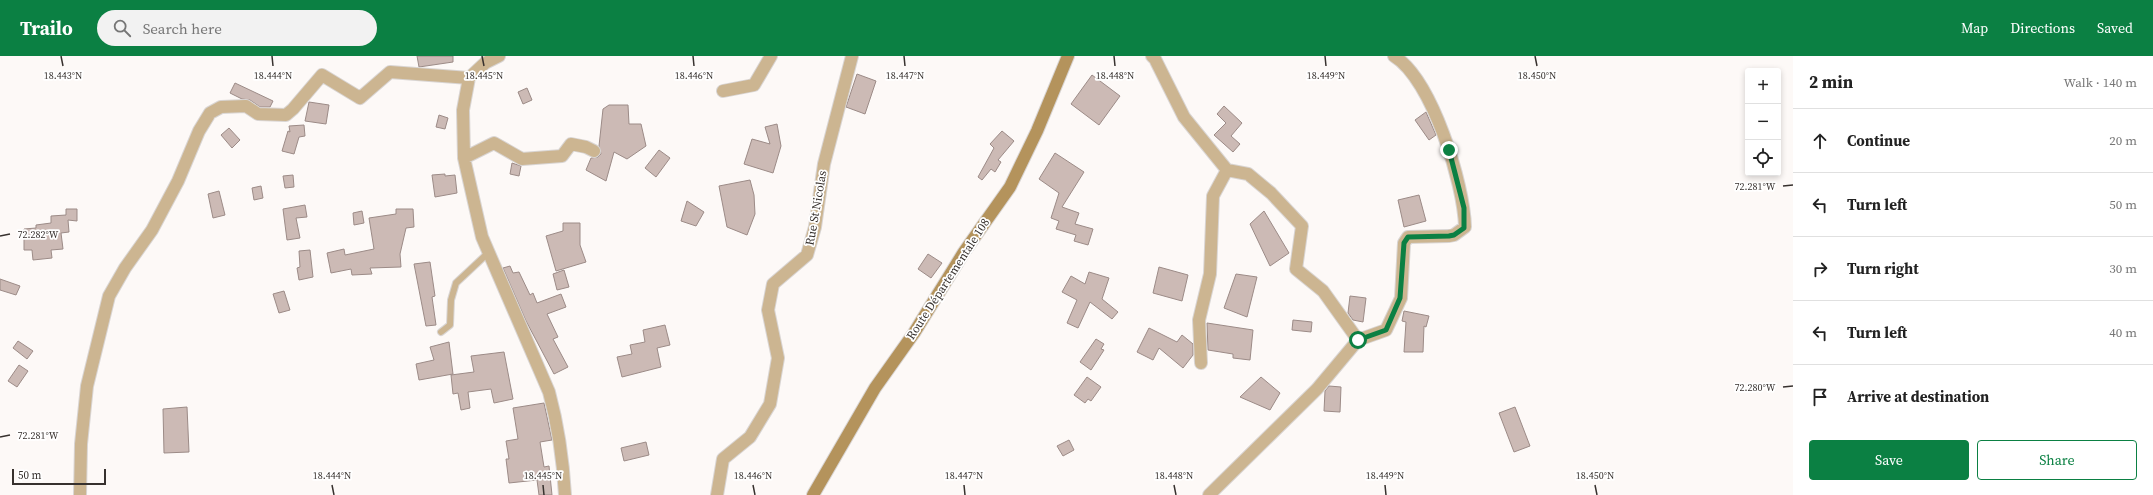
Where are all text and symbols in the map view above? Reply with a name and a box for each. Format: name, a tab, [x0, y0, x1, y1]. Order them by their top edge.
search box	[97, 10, 377, 46]
text: Trailo	[20, 15, 73, 41]
icon: search	[111, 17, 133, 39]
text: Search here	[143, 18, 222, 39]
text: Map	[1961, 18, 1988, 38]
text: Directions	[2010, 18, 2075, 38]
text: Saved	[2097, 18, 2133, 38]
map controls	[1745, 68, 1781, 176]
button: +	[1745, 68, 1781, 104]
text: 18.443°N	[44, 69, 82, 82]
text: 18.444°N	[254, 69, 292, 82]
text: 18.445°N	[465, 69, 503, 82]
text: 18.446°N	[675, 69, 713, 82]
text: 18.447°N	[886, 69, 924, 82]
text: 18.448°N	[1096, 69, 1134, 82]
text: 18.449°N	[1307, 69, 1345, 82]
text: 18.450°N	[1518, 69, 1556, 82]
text: 2 min	[1809, 70, 1853, 94]
text: Walk · 140 m	[2064, 74, 2137, 91]
button: −	[1745, 104, 1781, 140]
icon: ahead	[1809, 130, 1831, 152]
text: Continue	[1847, 130, 1910, 151]
text: 20 m	[2109, 132, 2137, 149]
button: locate	[1745, 140, 1781, 176]
route end	[1440, 141, 1458, 159]
street label: Rue St Nicolas	[802, 169, 830, 247]
text: 72.281°W	[1735, 180, 1776, 193]
icon: left	[1809, 194, 1831, 216]
text: Turn left	[1847, 194, 1907, 215]
text: 50 m	[2109, 196, 2137, 213]
street label: Route Départementale 108	[903, 215, 993, 343]
text: 72.282°W	[18, 228, 59, 241]
icon: right	[1809, 258, 1831, 280]
text: Turn right	[1847, 258, 1919, 279]
text: 30 m	[2109, 260, 2137, 277]
icon: left	[1809, 322, 1831, 344]
text: Turn left	[1847, 322, 1907, 343]
text: 40 m	[2109, 324, 2137, 341]
route start	[1349, 331, 1367, 349]
text: 72.280°W	[1735, 381, 1776, 394]
icon: arrive	[1809, 386, 1831, 408]
text: Arrive at destination	[1847, 386, 1989, 407]
text: 72.281°W	[18, 429, 59, 442]
button: Save	[1809, 440, 1969, 480]
button: Share	[1977, 440, 2137, 480]
scale bar	[12, 467, 106, 486]
text: 50 m	[18, 468, 41, 483]
text: 18.444°N	[313, 469, 351, 482]
text: 18.445°N	[524, 469, 562, 482]
text: 18.446°N	[734, 469, 772, 482]
text: 18.447°N	[945, 469, 983, 482]
text: 18.448°N	[1155, 469, 1193, 482]
text: 18.449°N	[1366, 469, 1404, 482]
text: 18.450°N	[1576, 469, 1614, 482]

